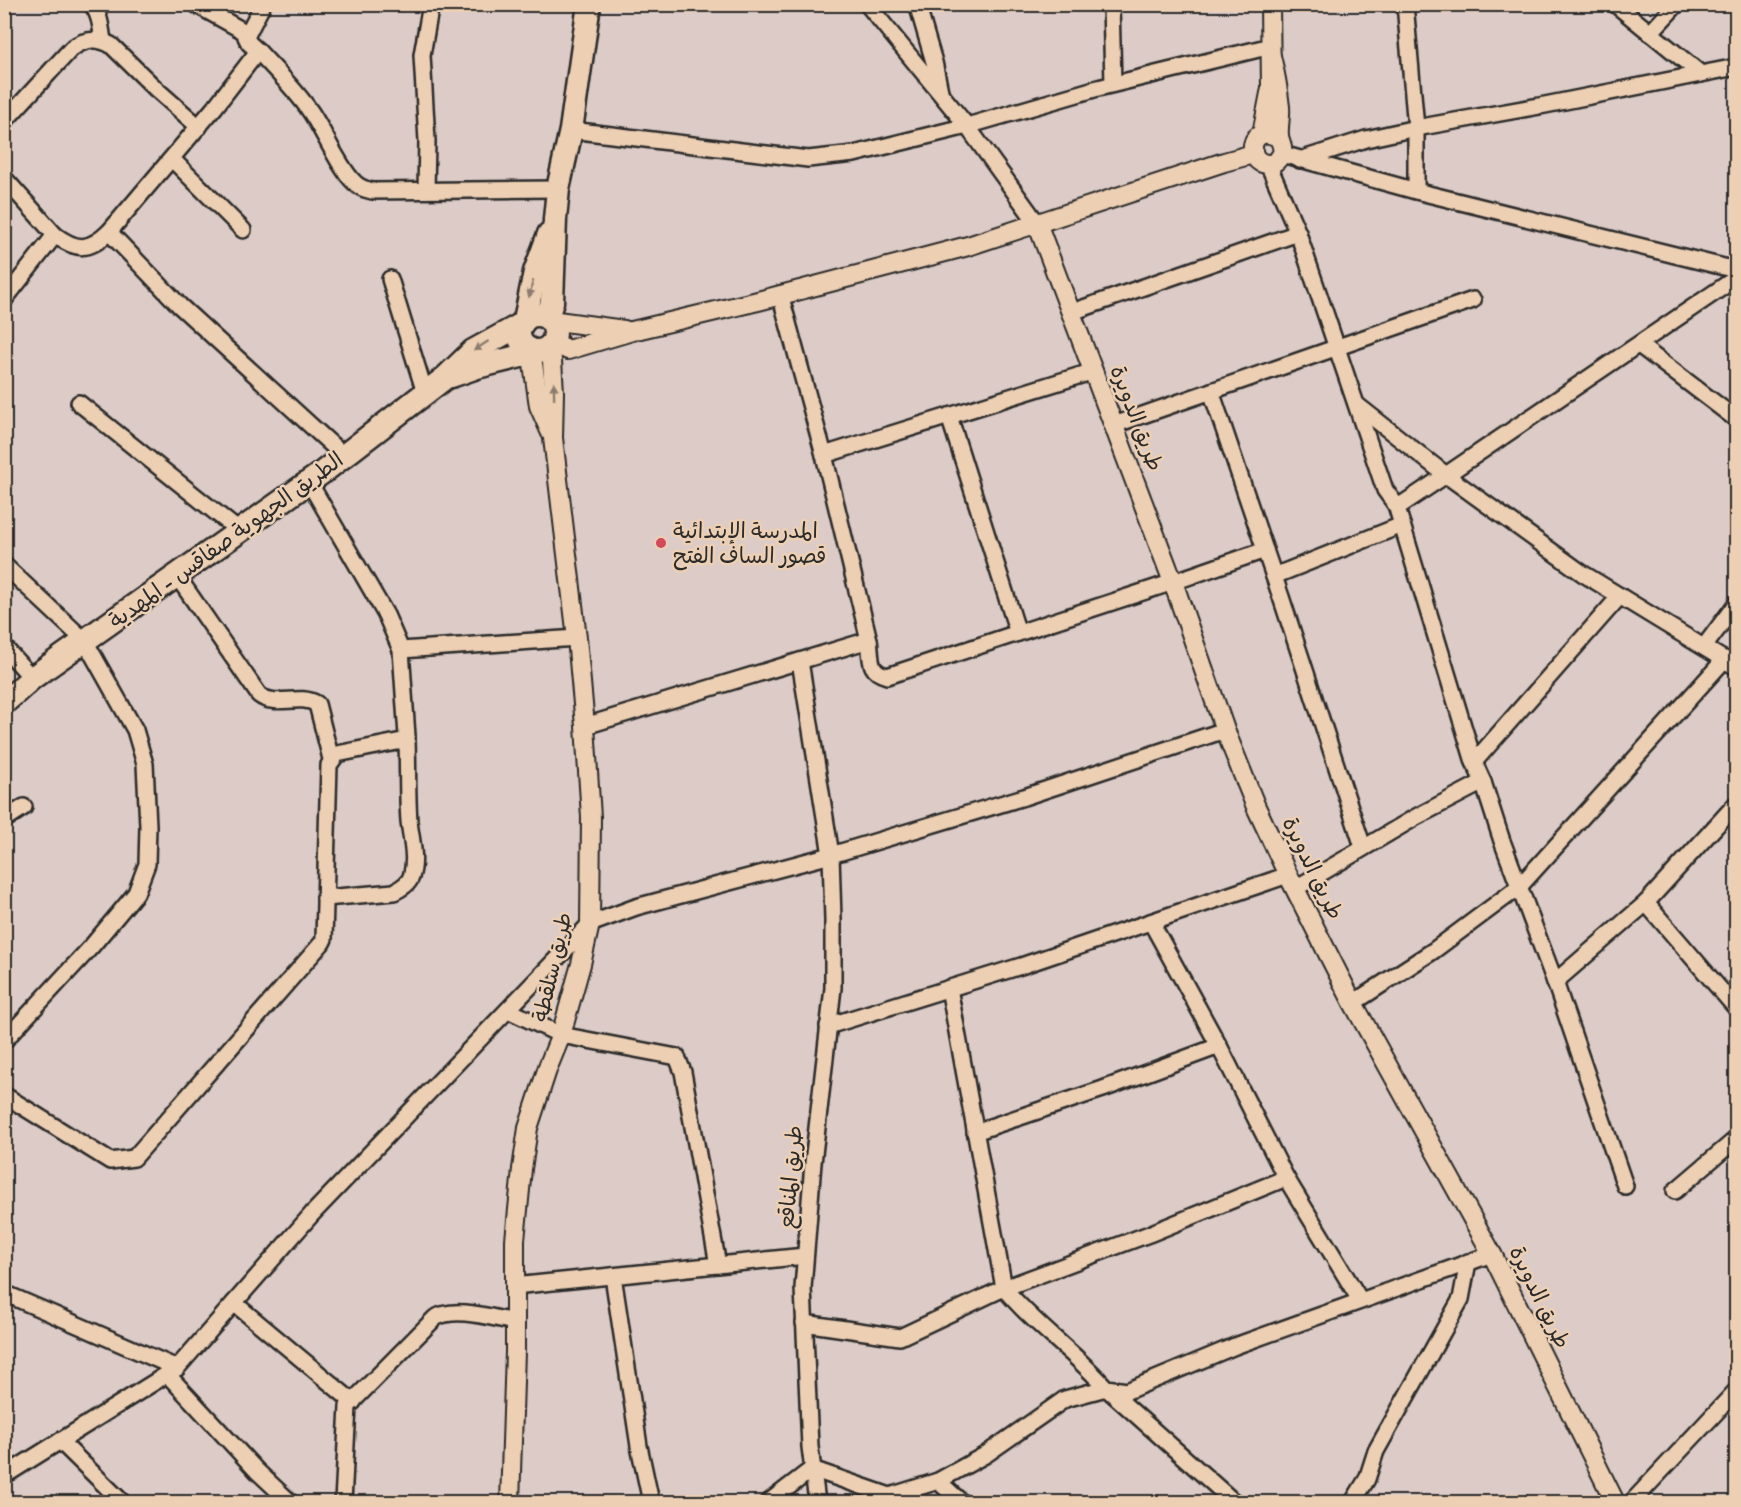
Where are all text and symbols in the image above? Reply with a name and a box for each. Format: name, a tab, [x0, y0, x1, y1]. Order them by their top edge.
one-way arrow	[525, 280, 535, 298]
one-way arrow	[473, 340, 489, 351]
street label: طريق الدويرة	[1105, 361, 1169, 475]
one-way arrow	[549, 382, 558, 401]
street label: الطريق الجهوية صفاقس - المهدية	[104, 446, 348, 634]
place label: المدرسة الإبتدائية قصور الساف الفتح	[673, 517, 826, 571]
marker: المدرسة الإبتدائية قصور الساف الفتح	[654, 536, 668, 550]
street label: طريق الدويرة	[1277, 812, 1349, 924]
street label: طريق سلقطة	[526, 910, 578, 1024]
street label: طريق المناقع	[772, 1124, 811, 1230]
street label: طريق الدويرة	[1504, 1241, 1576, 1353]

